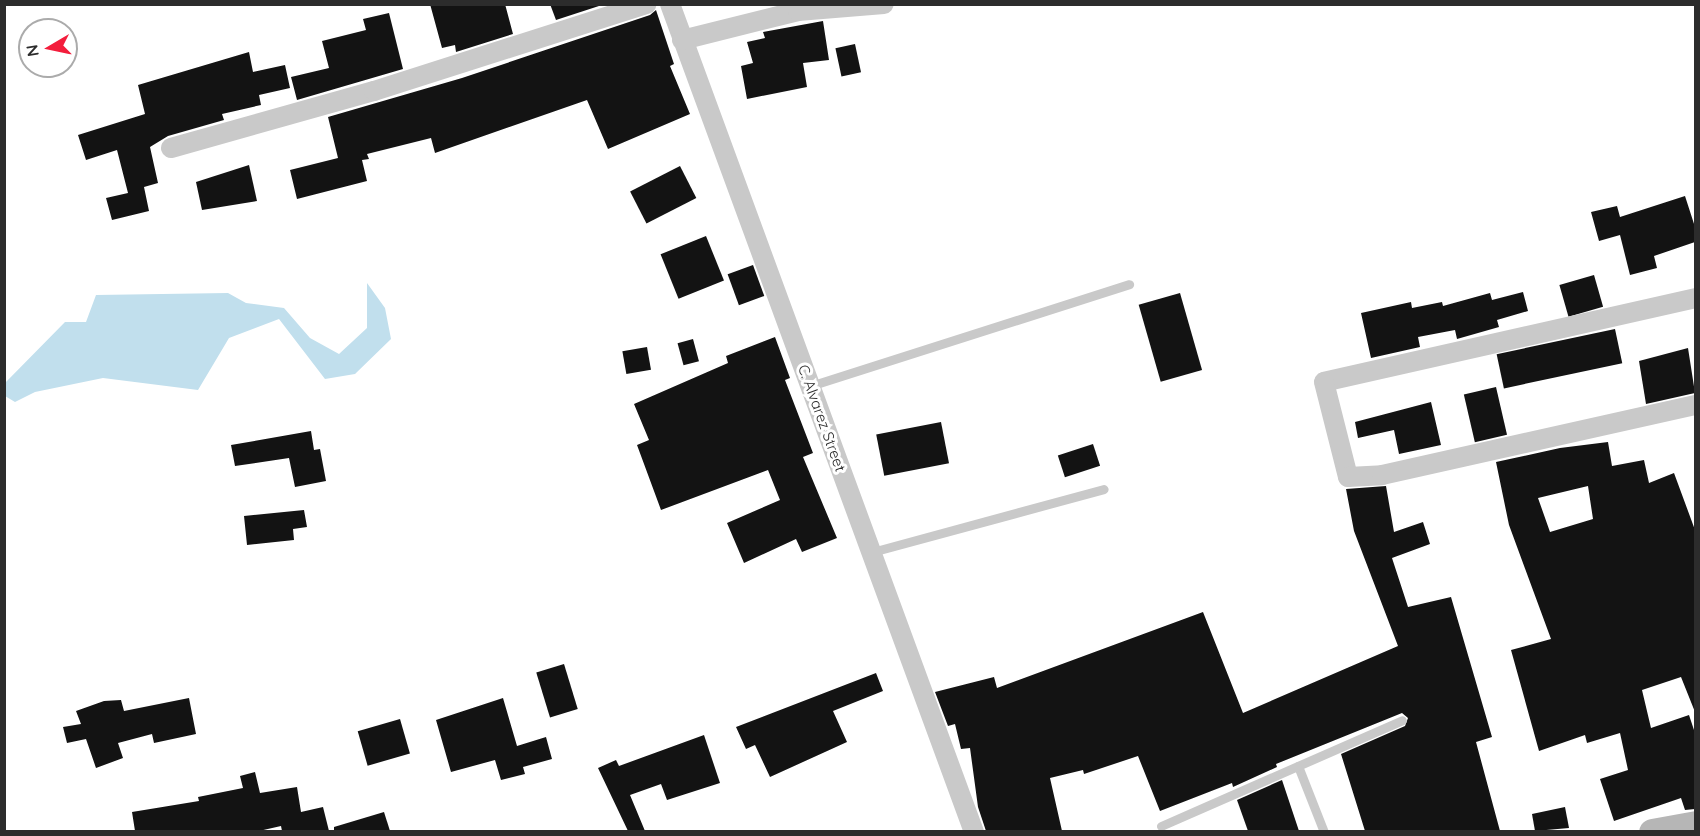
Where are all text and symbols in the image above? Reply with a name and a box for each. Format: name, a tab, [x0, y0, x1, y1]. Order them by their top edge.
north arrow	[18, 18, 78, 78]
text: N	[21, 43, 43, 58]
street label: C. Alvarez Street	[794, 362, 850, 474]

